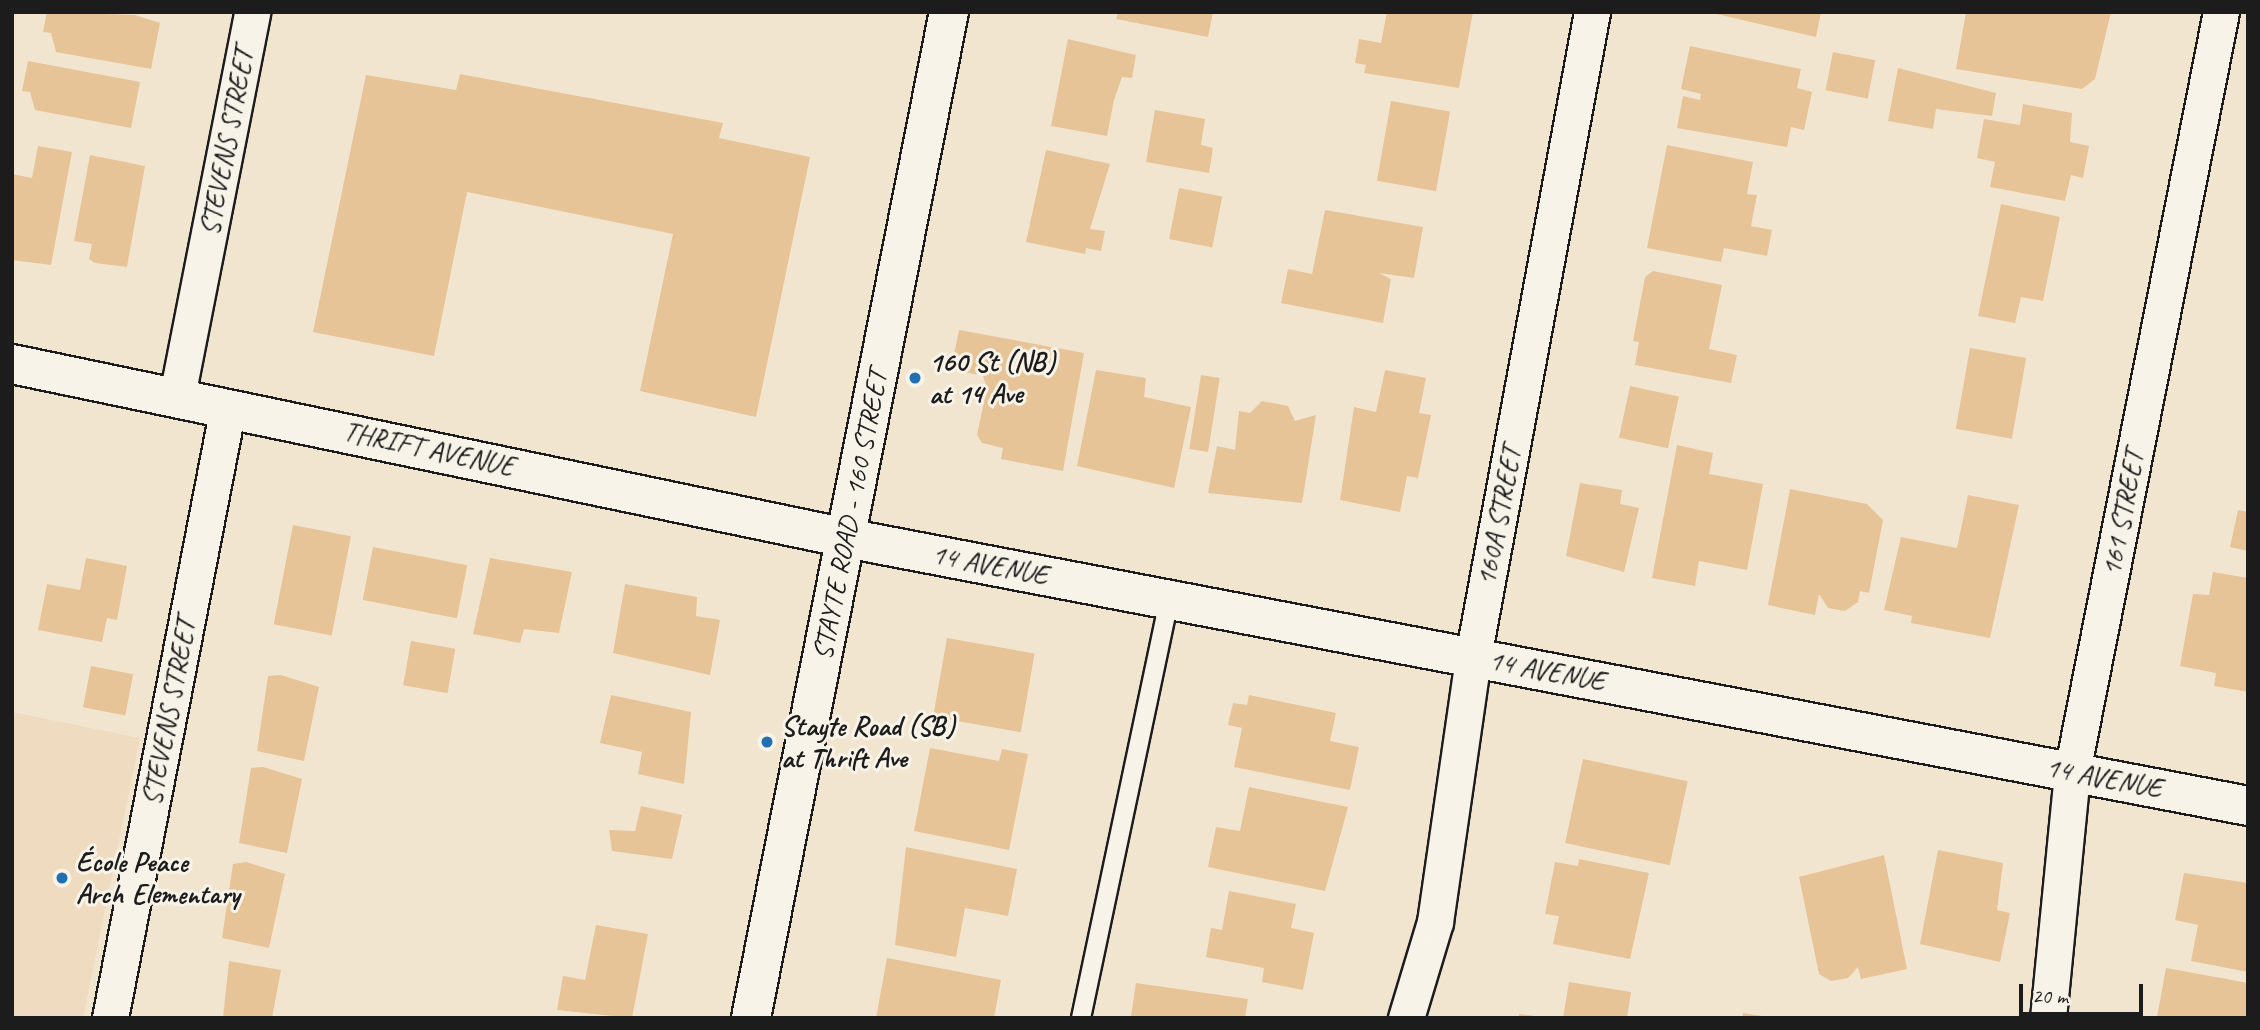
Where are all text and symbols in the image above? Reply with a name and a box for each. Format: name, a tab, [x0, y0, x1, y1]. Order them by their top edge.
street label: STEVENS STREET	[192, 46, 262, 238]
place label: 160 St (NB) at 14 Ave	[929, 345, 1055, 411]
street label: STAYTE ROAD - 160 STREET	[805, 367, 895, 663]
marker: 160 St (NB) at 14 Ave	[907, 370, 923, 386]
street label: THRIFT AVENUE	[341, 415, 517, 483]
street label: 160A STREET	[1469, 444, 1529, 588]
street label: 161 STREET	[2094, 447, 2152, 579]
street label: 14 AVENUE	[929, 537, 1051, 593]
street label: STEVENS STREET	[134, 616, 204, 808]
street label: 14 AVENUE	[1486, 643, 1608, 699]
place label: Stayte Road (SB) at Thrift Ave	[781, 709, 954, 775]
marker: Stayte Road (SB) at Thrift Ave	[759, 734, 775, 750]
street label: 14 AVENUE	[2043, 750, 2165, 806]
place label: École Peace Arch Elementary	[76, 845, 239, 911]
marker: École Peace Arch Elementary	[54, 870, 70, 886]
scale bar	[2022, 970, 2146, 1014]
text: 20 m	[2032, 983, 2068, 1009]

